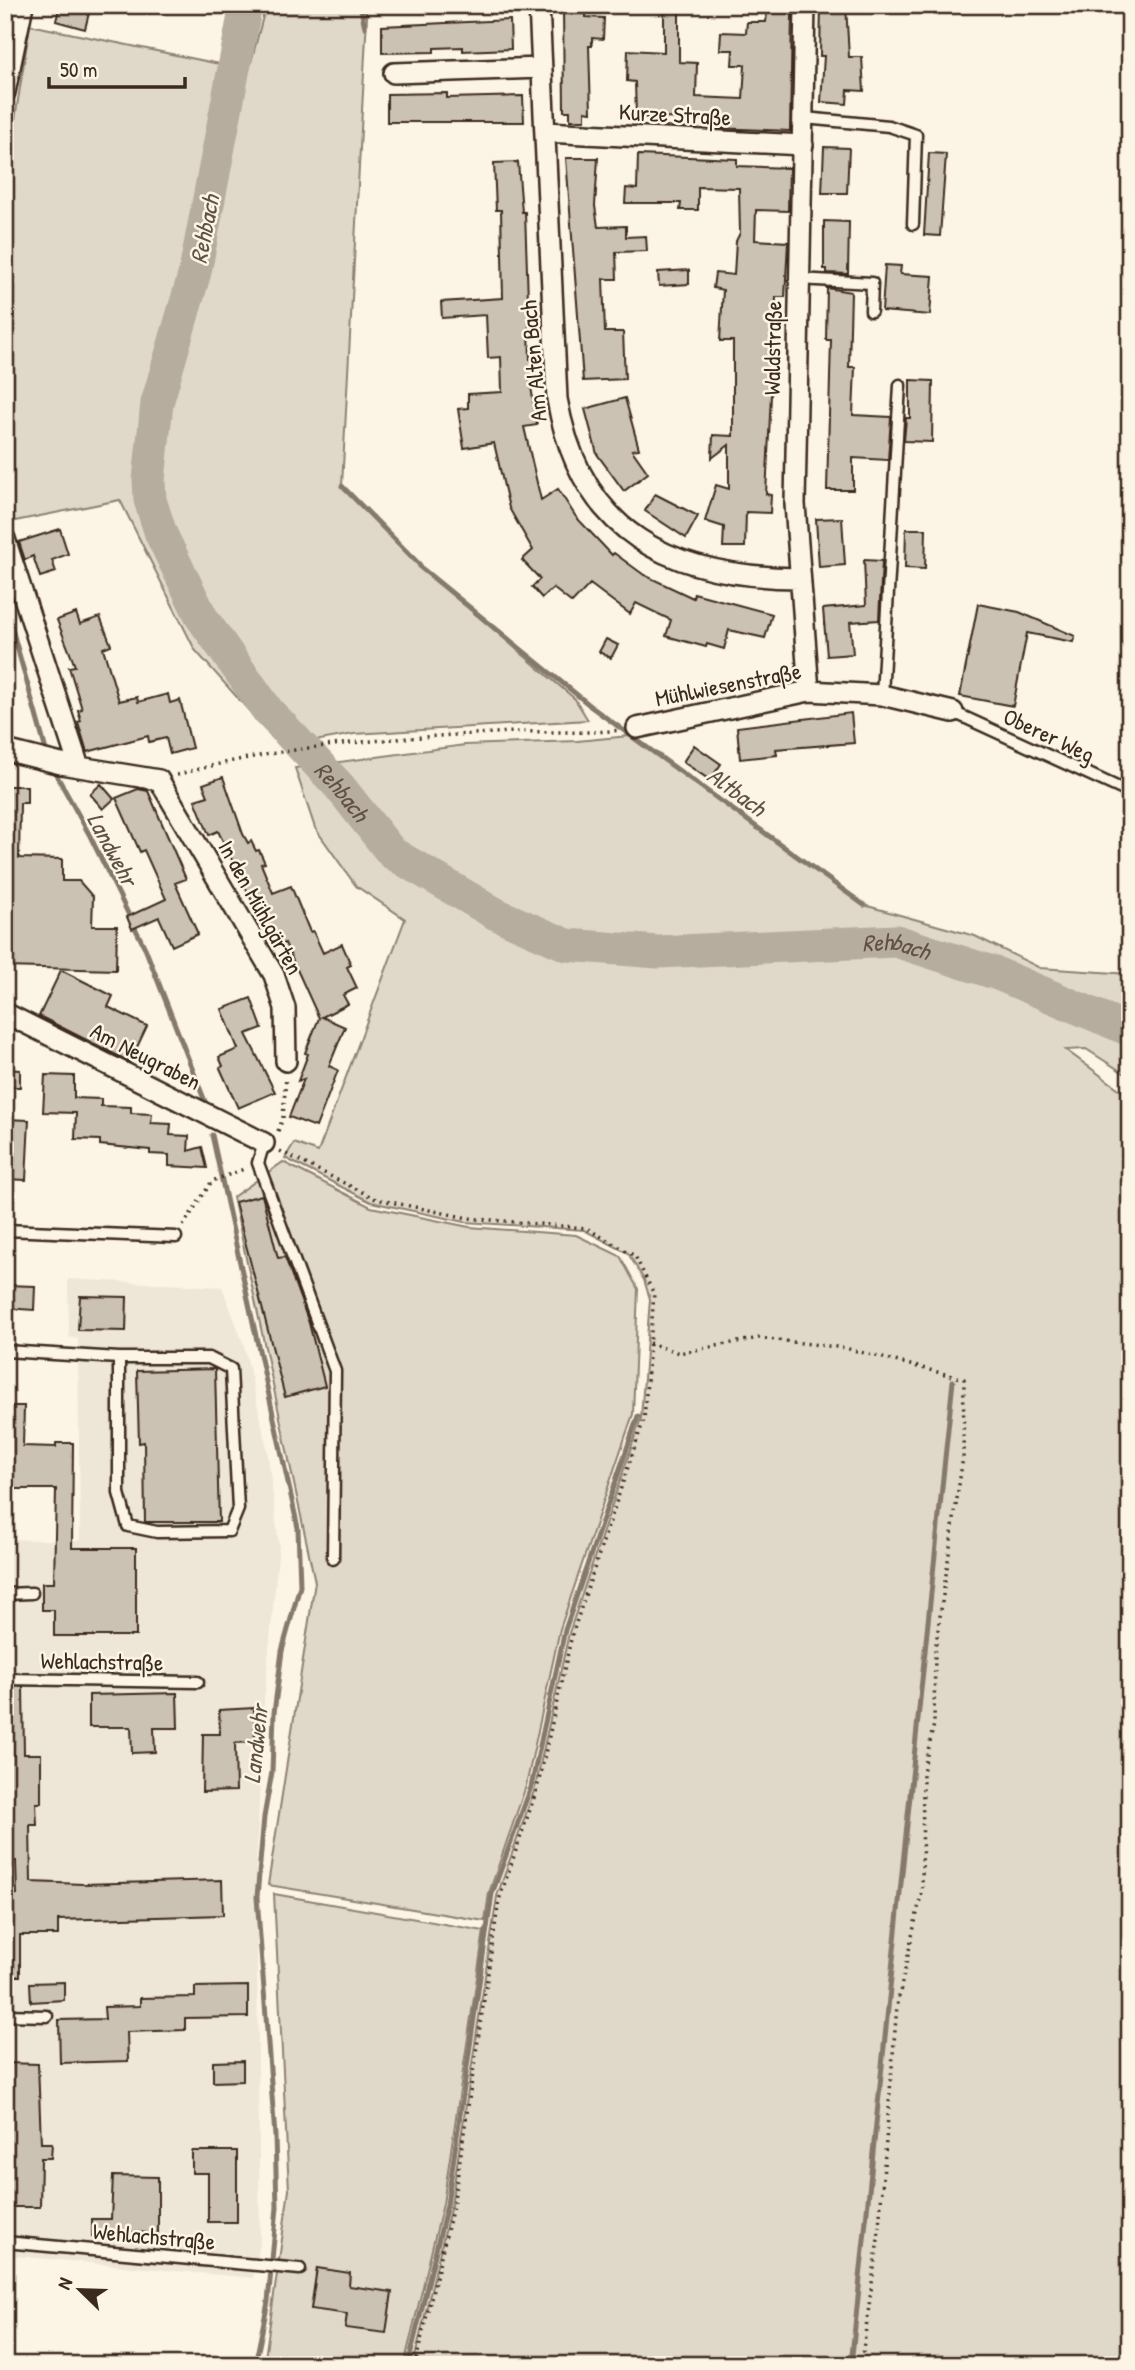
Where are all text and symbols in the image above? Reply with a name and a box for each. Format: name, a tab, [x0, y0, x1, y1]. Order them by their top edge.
scale bar	[49, 46, 186, 90]
text: 50 m	[60, 55, 97, 84]
street label: Kurze Straße	[618, 96, 732, 132]
water label: Rehbach	[182, 190, 227, 266]
street label: Am Alten Bach	[512, 299, 554, 423]
street label: Waldstraße	[756, 301, 788, 395]
street label: Mühlwiesenstraße	[652, 655, 804, 713]
street label: Oberer Weg	[998, 700, 1100, 770]
water label: Rehbach	[308, 754, 378, 829]
water label: Altbach	[701, 759, 774, 824]
water label: Landwehr	[80, 807, 147, 894]
street label: In den Mühlgärten	[211, 834, 311, 980]
water label: Rehbach	[861, 925, 936, 968]
street label: Am Neugraben	[86, 1015, 206, 1097]
street label: Wehlachstraße	[40, 1644, 164, 1678]
water label: Landwehr	[235, 1701, 275, 1785]
street label: Wehlachstraße	[92, 2215, 216, 2257]
north arrow	[46, 2254, 116, 2324]
text: N	[50, 2274, 78, 2293]

